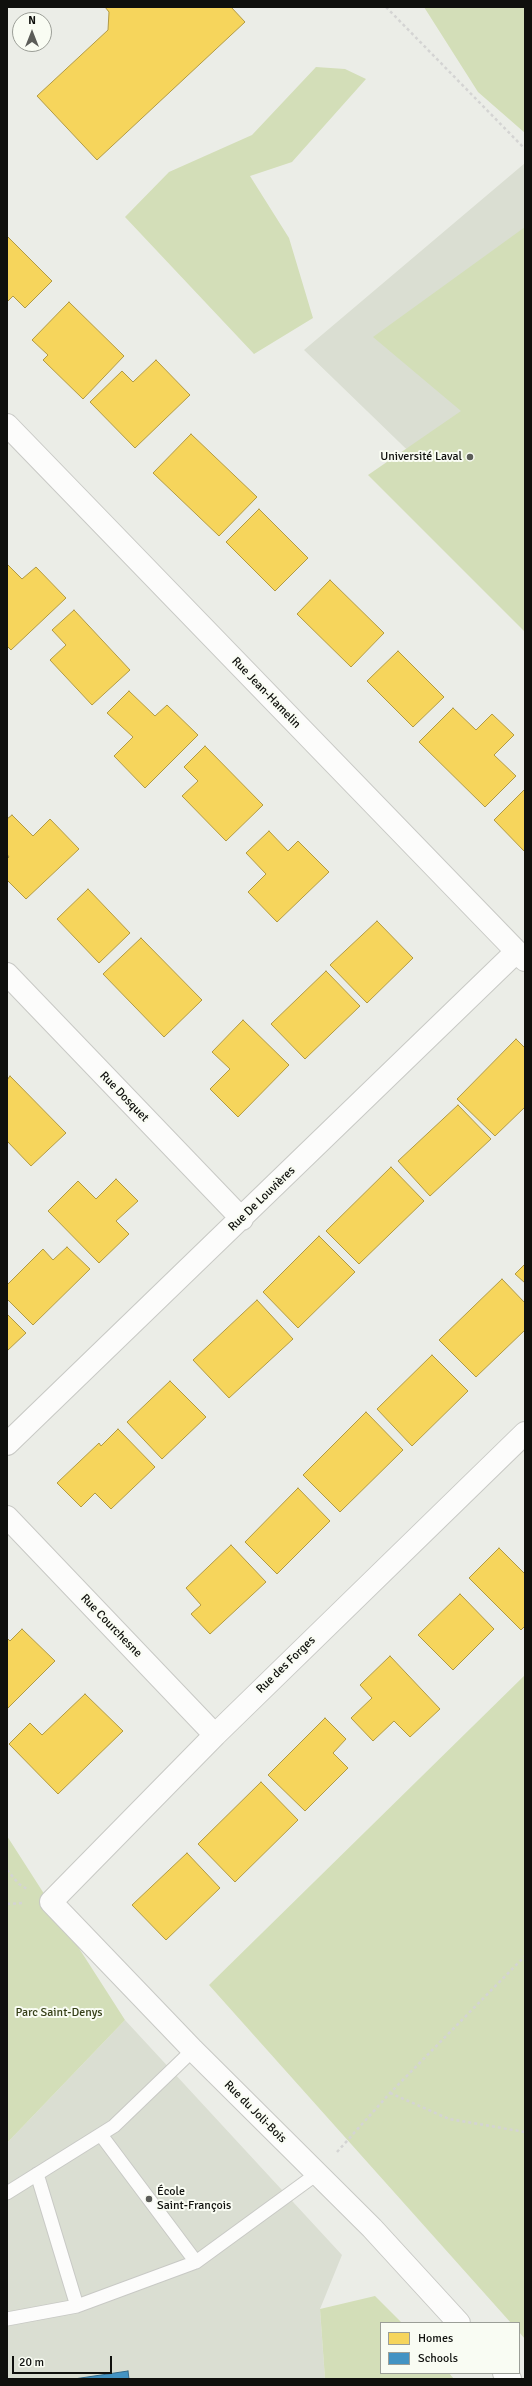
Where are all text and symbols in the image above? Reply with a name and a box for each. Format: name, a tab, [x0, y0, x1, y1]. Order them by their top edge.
north arrow	[12, 12, 52, 52]
text: N	[28, 14, 36, 27]
place label: Université Laval	[380, 450, 462, 464]
marker: Université Laval	[465, 452, 475, 462]
street label: Rue Jean-Hamelin	[228, 654, 304, 732]
street label: Rue Dosquet	[96, 1069, 152, 1125]
street label: Rue De Louvières	[226, 1163, 298, 1235]
street label: Rue Courchesne	[77, 1591, 145, 1661]
street label: Rue des Forges	[254, 1633, 318, 1697]
park label: Parc Saint-Denys	[15, 2006, 103, 2020]
street label: Rue du Joli-Bois	[221, 2078, 289, 2146]
place label: École Saint-François	[157, 2185, 231, 2213]
marker: École Saint-François	[144, 2194, 154, 2204]
legend	[380, 2322, 520, 2374]
text: Homes	[418, 2331, 453, 2346]
scale bar	[14, 2348, 114, 2374]
text: Schools	[418, 2351, 458, 2366]
text: 20 m	[19, 2355, 44, 2370]

